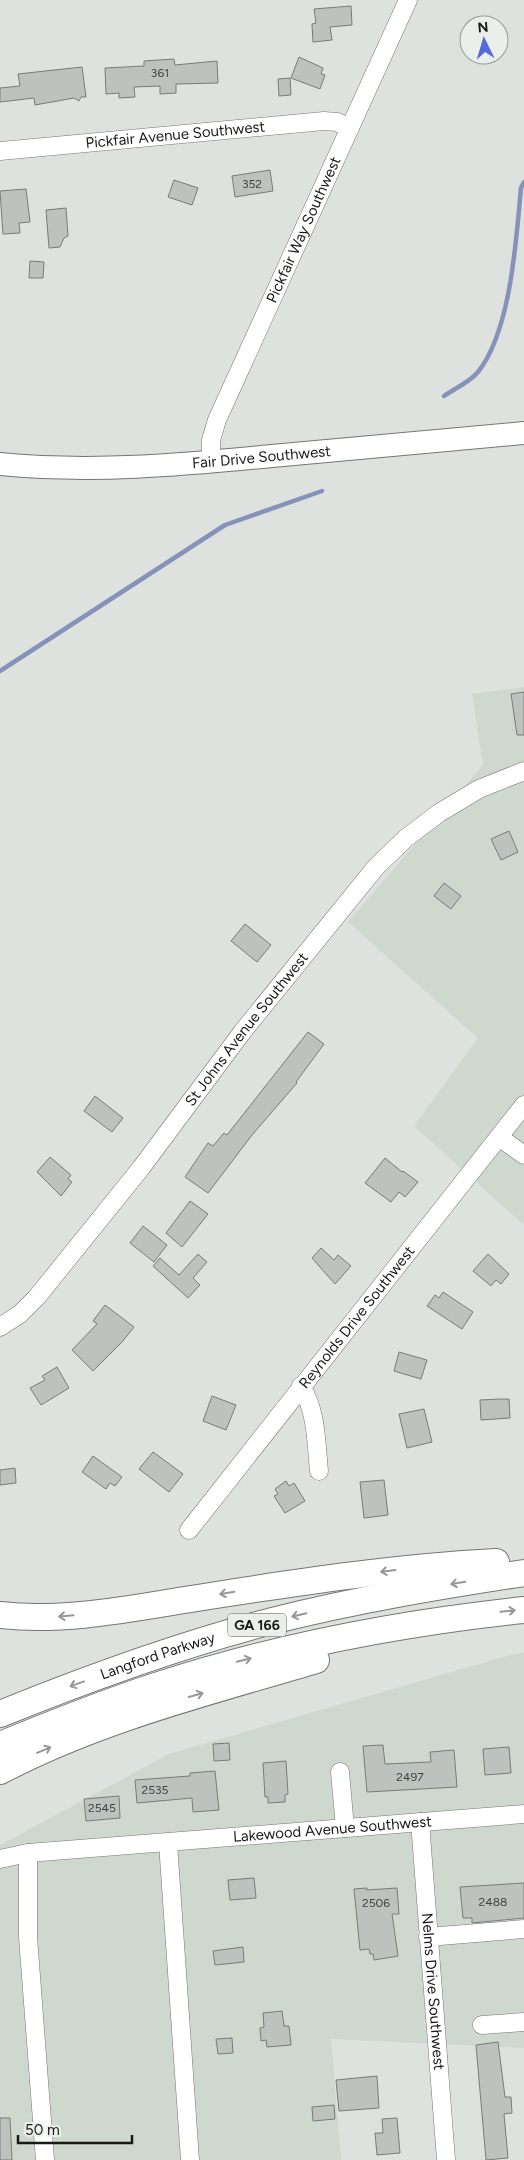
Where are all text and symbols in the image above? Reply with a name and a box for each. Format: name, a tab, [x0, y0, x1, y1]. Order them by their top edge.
north arrow	[459, 15, 509, 65]
text: N	[477, 19, 489, 36]
house number: 361	[151, 66, 169, 80]
street label: Pickfair Avenue Southwest	[85, 117, 266, 152]
street label: Pickfair Way Southwest	[263, 153, 345, 306]
house number: 352	[242, 177, 262, 191]
street label: Fair Drive Southwest	[191, 442, 332, 472]
street label: St Johns Avenue Southwest	[181, 949, 312, 1110]
street label: Reynolds Drive Southwest	[295, 1242, 419, 1392]
one-way arrow	[381, 1566, 397, 1576]
one-way arrow	[451, 1578, 467, 1588]
one-way arrow	[220, 1588, 236, 1598]
one-way arrow	[500, 1606, 516, 1616]
one-way arrow	[59, 1611, 75, 1620]
one-way arrow	[292, 1611, 308, 1620]
road number: GA 166	[228, 1614, 286, 1636]
street label: Langford Parkway	[98, 1628, 217, 1684]
one-way arrow	[236, 1655, 252, 1665]
one-way arrow	[70, 1680, 86, 1689]
one-way arrow	[188, 1689, 204, 1699]
one-way arrow	[36, 1745, 51, 1755]
house number: 2497	[396, 1770, 424, 1784]
house number: 2535	[141, 1783, 169, 1797]
house number: 2545	[88, 1801, 116, 1815]
street label: Lakewood Avenue Southwest	[232, 1812, 433, 1846]
house number: 2488	[479, 1895, 507, 1909]
house number: 2506	[362, 1896, 390, 1910]
street label: Nelms Drive Southwest	[418, 1912, 448, 2071]
scale bar	[18, 2112, 131, 2144]
text: 50 m	[25, 2121, 60, 2139]

